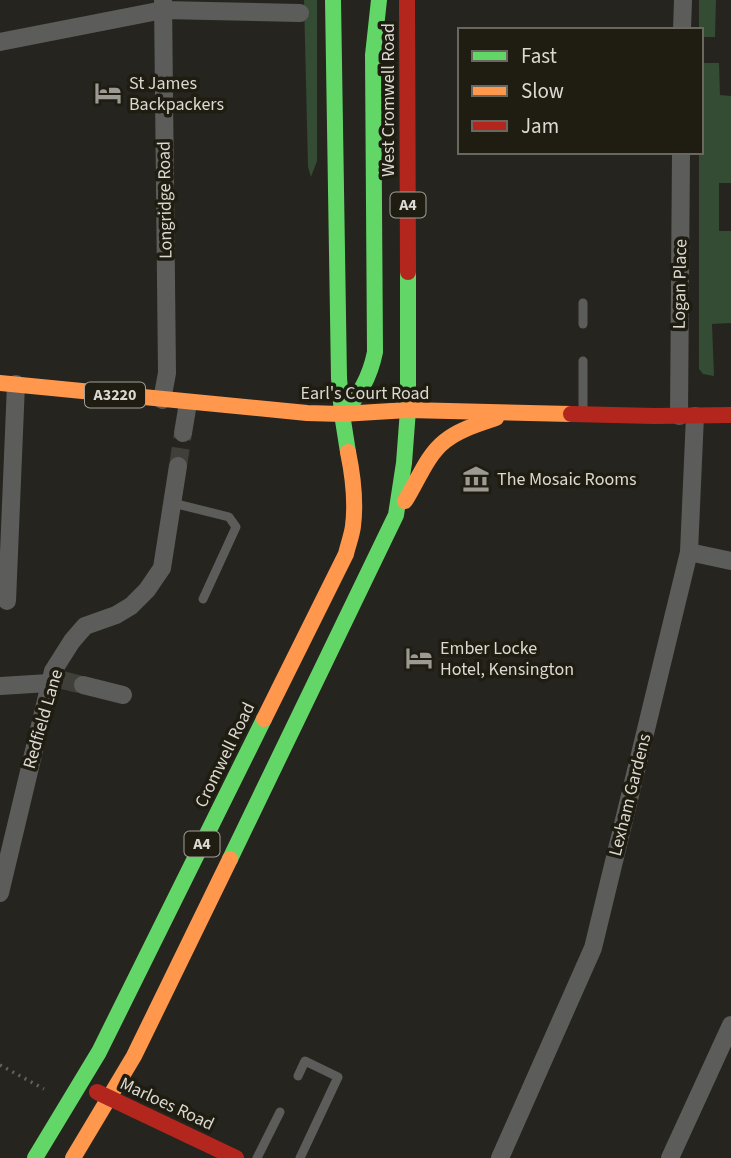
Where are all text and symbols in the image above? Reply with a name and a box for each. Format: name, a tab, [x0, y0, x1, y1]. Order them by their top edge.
street label: West Cromwell Road	[376, 23, 401, 177]
legend	[458, 28, 703, 154]
text: Fast	[521, 41, 557, 71]
place label: St James Backpackers	[129, 71, 224, 117]
text: Slow	[521, 76, 564, 106]
hotel icon: St James Backpackers	[93, 78, 123, 108]
text: Jam	[521, 111, 559, 141]
street label: Longridge Road	[151, 141, 179, 259]
road number: A4	[390, 192, 426, 218]
street label: Logan Place	[667, 239, 693, 329]
street label: Earl's Court Road	[300, 381, 430, 406]
road number: A3220	[85, 382, 145, 408]
museum icon: The Mosaic Rooms	[461, 464, 491, 494]
place label: The Mosaic Rooms	[497, 467, 637, 492]
place label: Ember Locke Hotel, Kensington	[440, 636, 574, 682]
hotel icon: Ember Locke Hotel, Kensington	[404, 643, 434, 673]
street label: Redfield Lane	[17, 666, 69, 772]
street label: Cromwell Road	[189, 698, 261, 812]
street label: Lexham Gardens	[603, 731, 657, 859]
road number: A4	[184, 832, 220, 856]
street label: Marloes Road	[116, 1071, 218, 1137]

